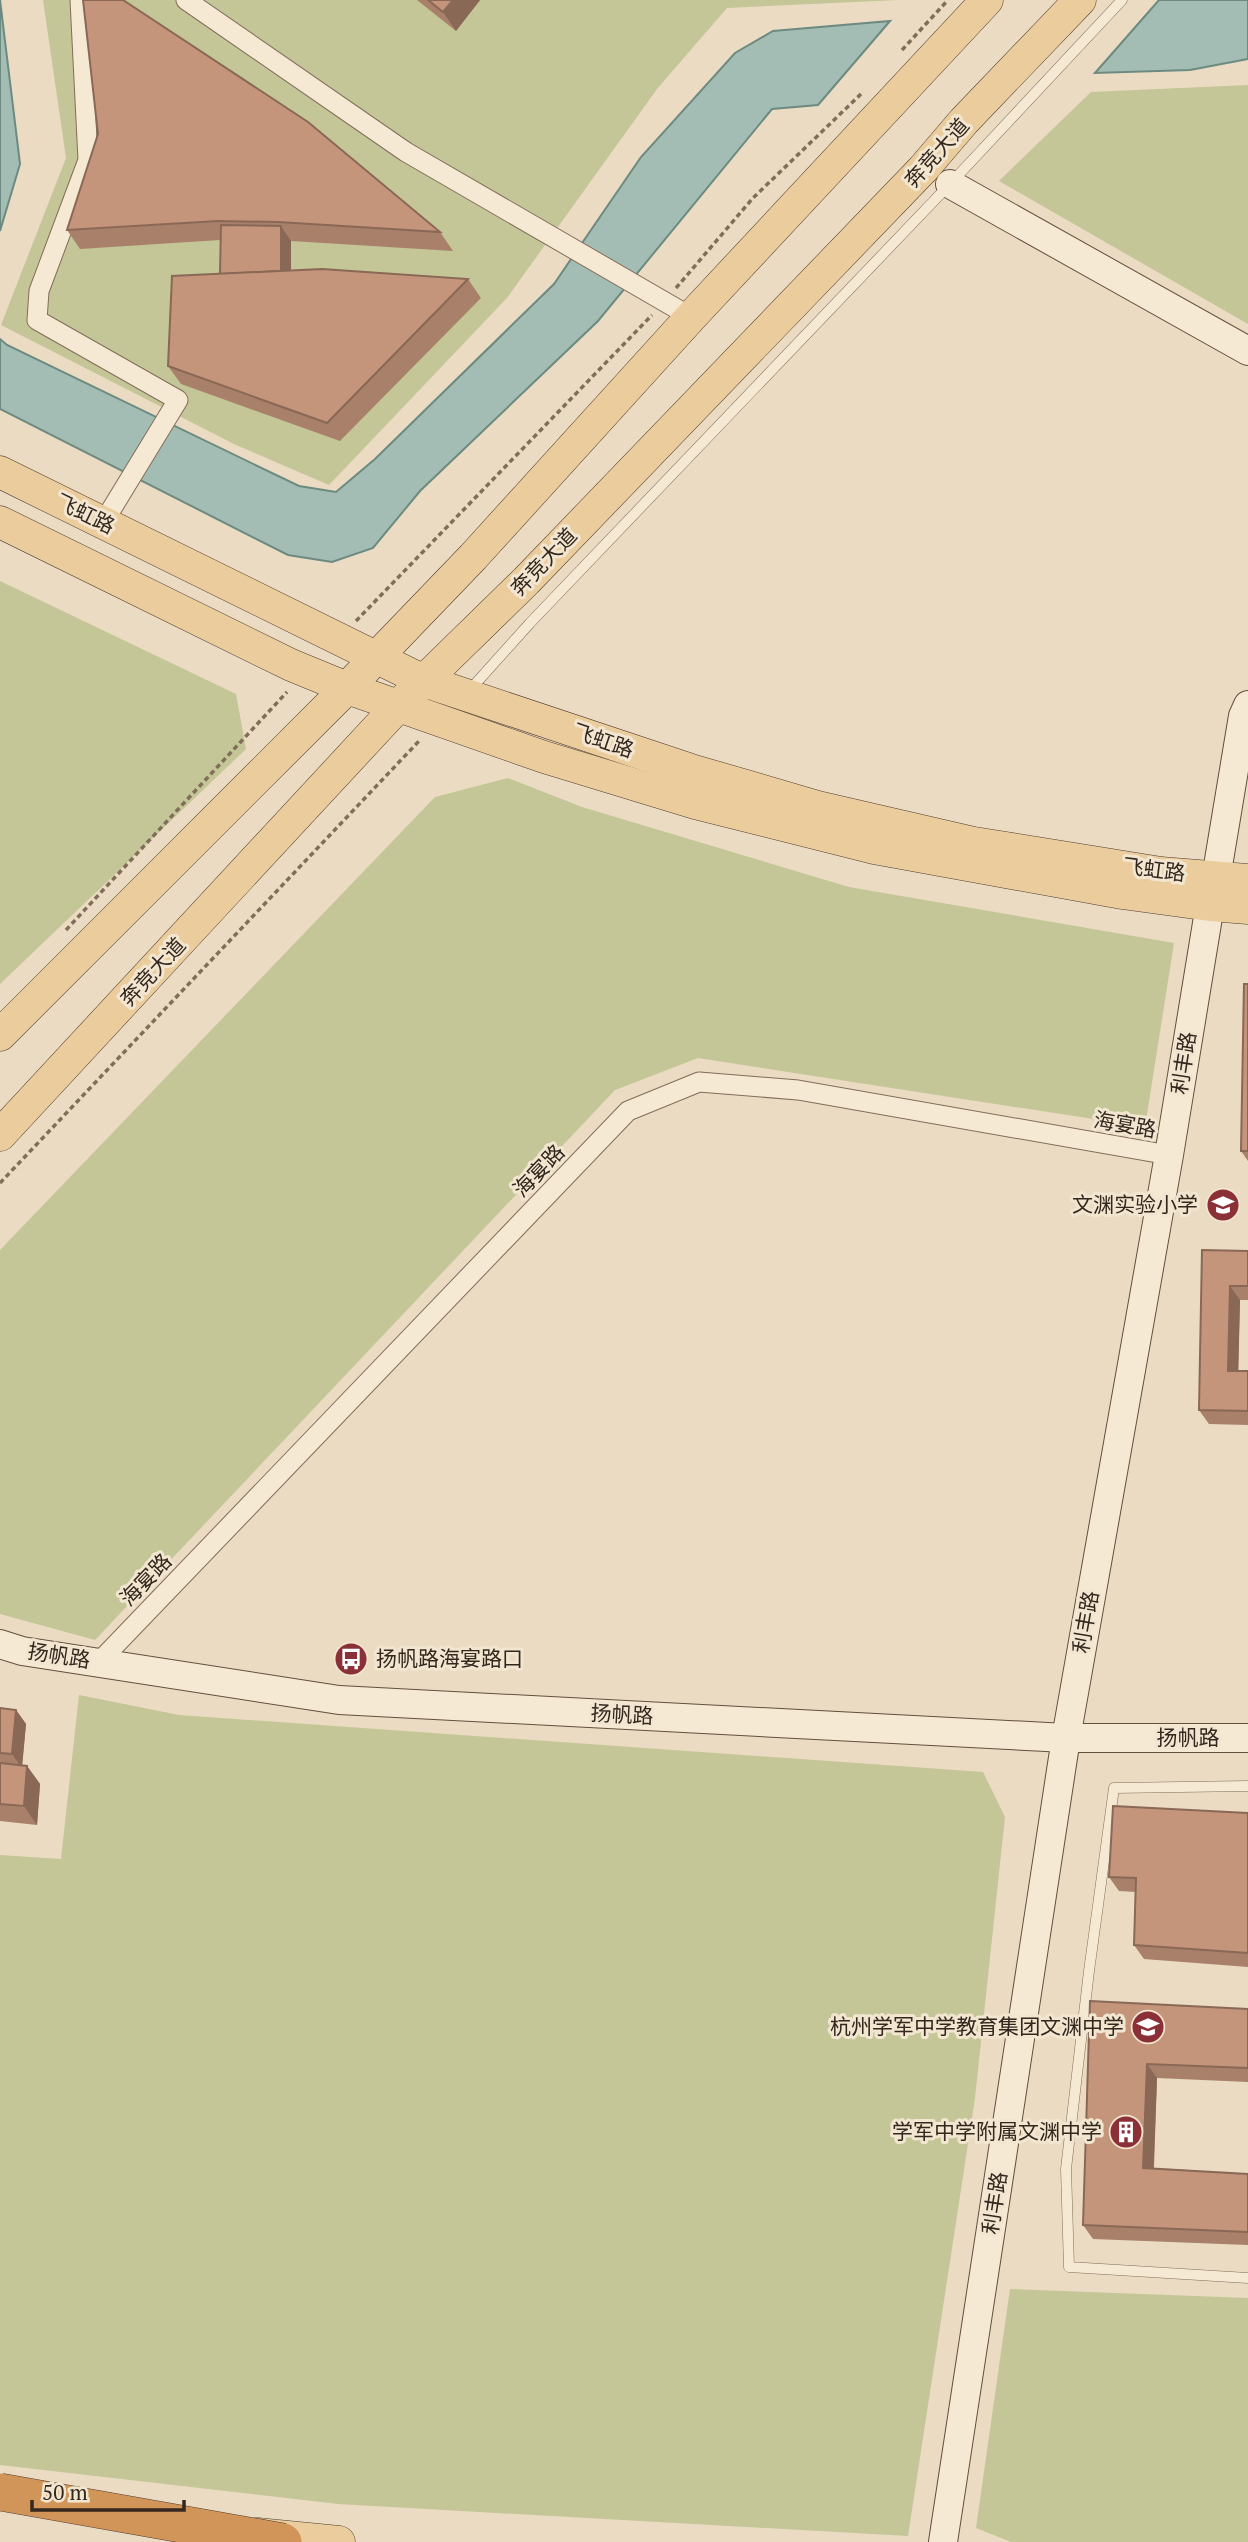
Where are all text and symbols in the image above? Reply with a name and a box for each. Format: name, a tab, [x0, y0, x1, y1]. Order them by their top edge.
street label: 奔竞大道	[898, 112, 975, 193]
street label: 飞虹路	[51, 487, 120, 539]
street label: 奔竞大道	[504, 521, 583, 601]
street label: 飞虹路	[569, 717, 638, 764]
street label: 飞虹路	[1121, 851, 1187, 887]
street label: 奔竞大道	[113, 931, 191, 1012]
street label: 利丰路	[1164, 1030, 1202, 1096]
street label: 海宴路	[1092, 1105, 1159, 1143]
street label: 海宴路	[506, 1138, 570, 1203]
school or university icon: 文渊实验小学	[1204, 1186, 1242, 1224]
place label: 文渊实验小学	[1072, 1190, 1198, 1218]
street label: 海宴路	[113, 1547, 177, 1612]
street label: 利丰路	[1066, 1588, 1104, 1655]
street label: 扬帆路	[26, 1636, 92, 1674]
bus stop icon: 扬帆路海宴路口	[332, 1640, 370, 1678]
place label: 扬帆路海宴路口	[376, 1644, 523, 1672]
street label: 扬帆路	[590, 1698, 654, 1730]
street label: 扬帆路	[1157, 1723, 1220, 1751]
school or university icon: 杭州学军中学教育集团文渊中学	[1129, 2008, 1167, 2046]
place label: 杭州学军中学教育集团文渊中学	[830, 2012, 1124, 2040]
building icon: 学军中学附属文渊中学	[1107, 2113, 1145, 2151]
place label: 学军中学附属文渊中学	[892, 2117, 1102, 2145]
street label: 利丰路	[975, 2170, 1013, 2236]
scale bar	[32, 2468, 184, 2512]
text: 50 m	[42, 2478, 88, 2506]

